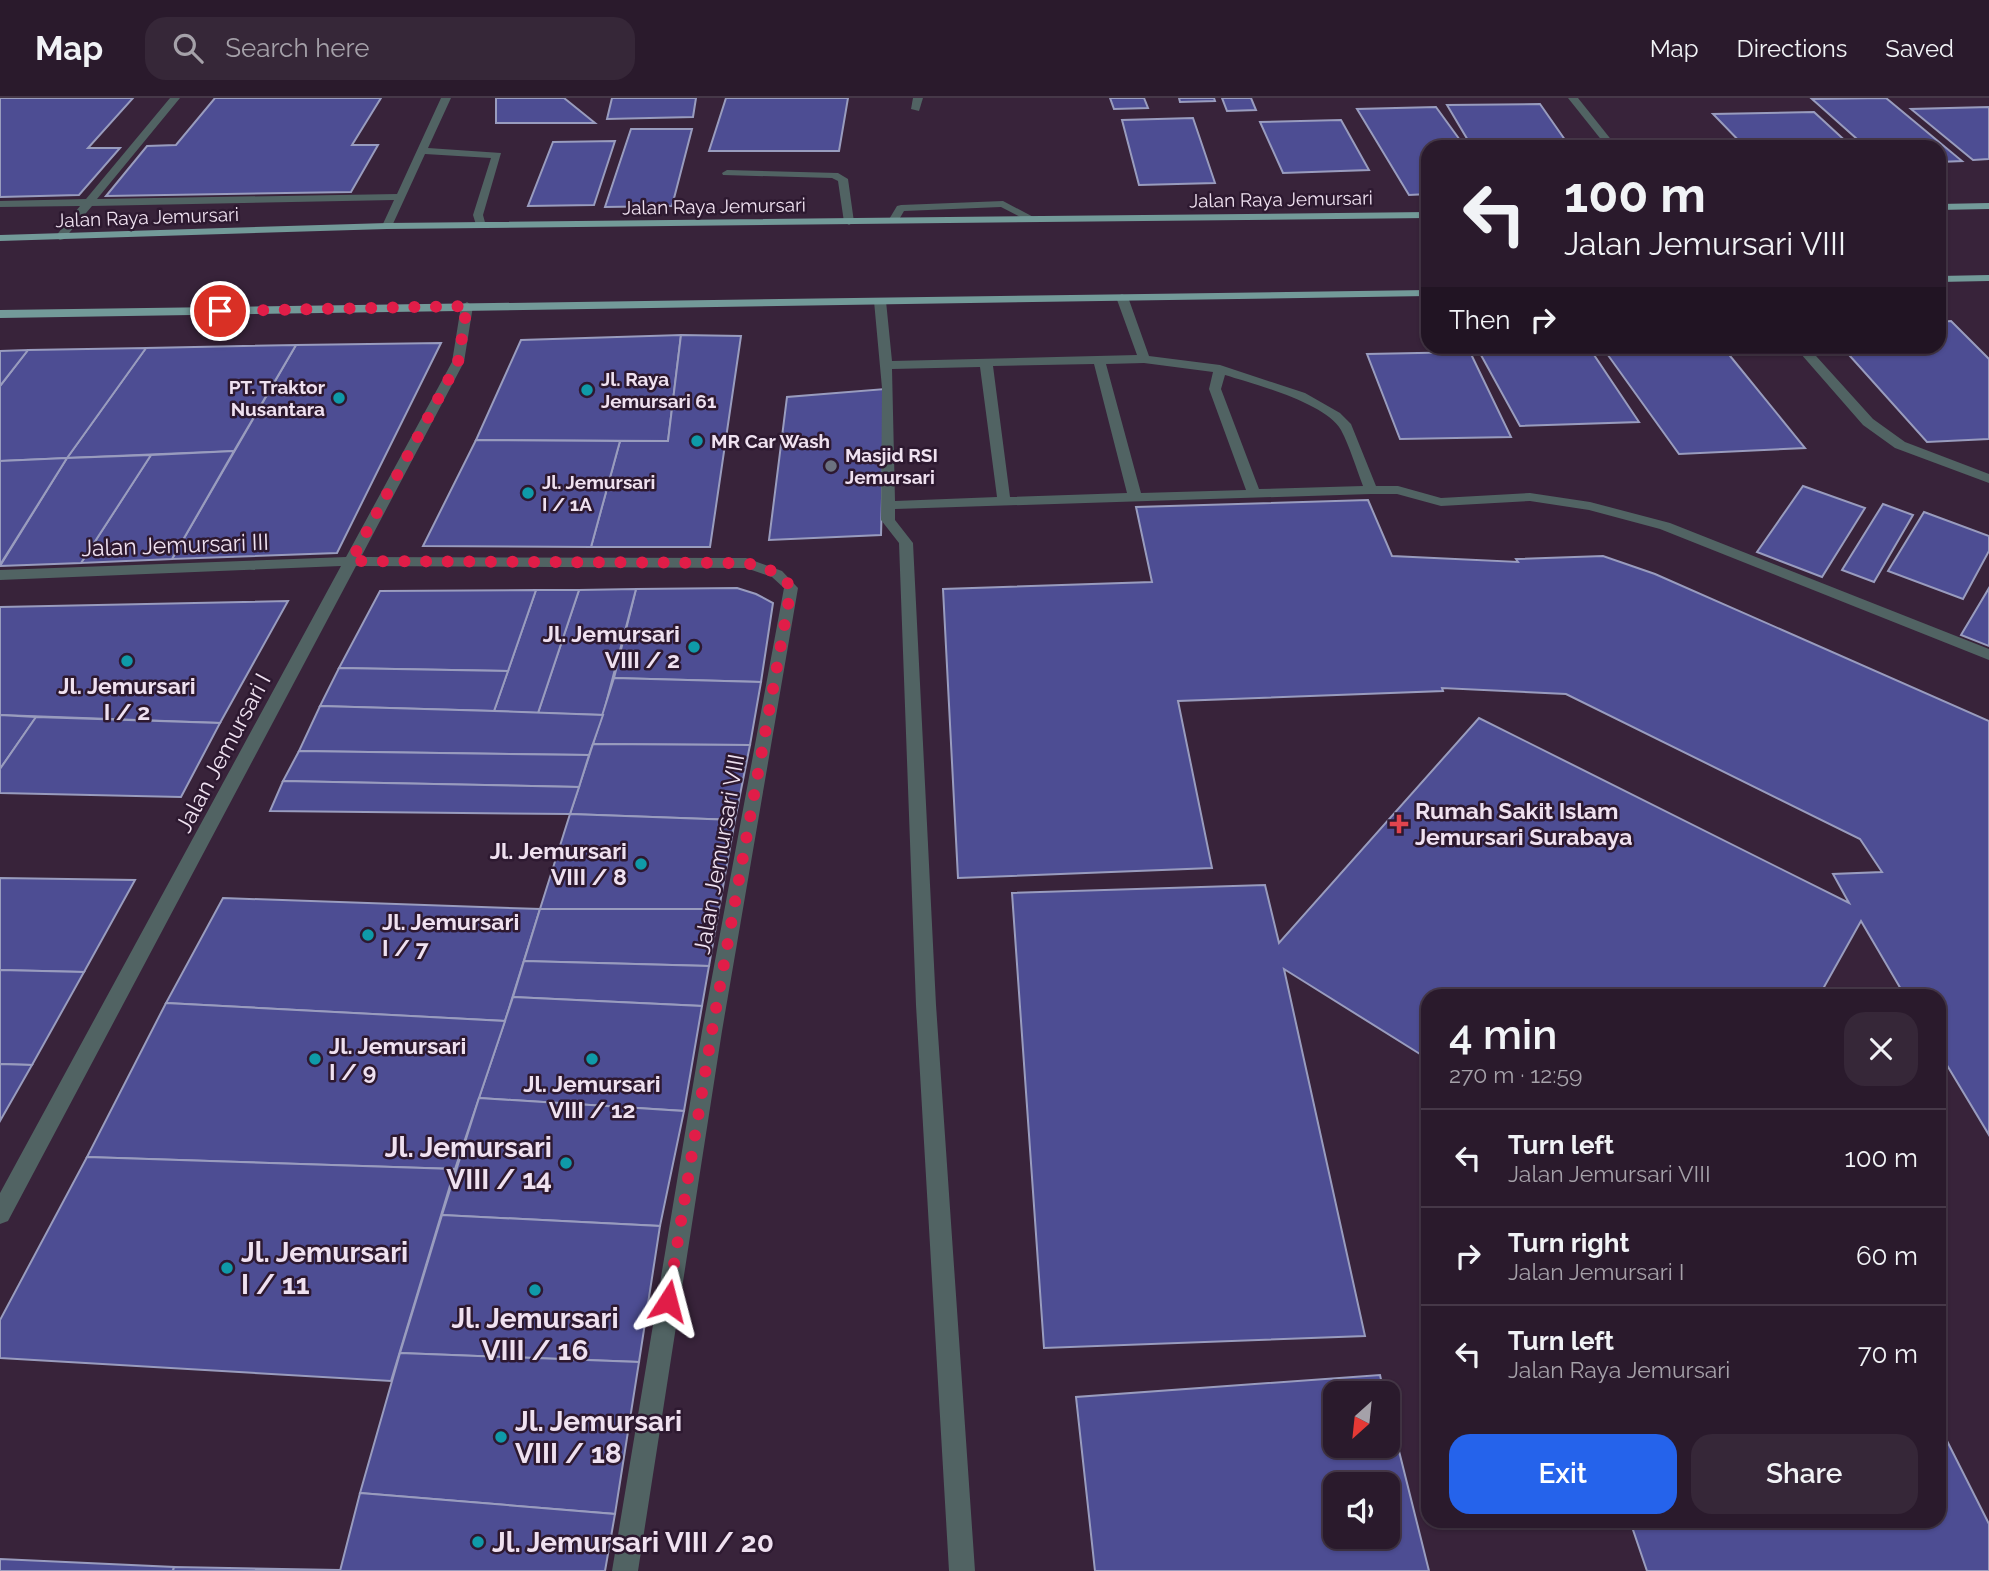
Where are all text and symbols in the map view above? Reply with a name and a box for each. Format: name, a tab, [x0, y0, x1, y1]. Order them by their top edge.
search box	[145, 17, 635, 80]
text: Map	[35, 29, 103, 68]
icon: search	[169, 29, 207, 67]
text: Search here	[225, 33, 370, 63]
text: Map	[1650, 34, 1699, 63]
text: Directions	[1737, 34, 1847, 63]
text: Saved	[1885, 34, 1954, 63]
text: 100 m	[1564, 166, 1706, 223]
icon: left	[1449, 168, 1540, 259]
street label: Jalan Raya Jemursari	[1189, 186, 1373, 212]
street label: Jalan Raya Jemursari	[622, 193, 806, 219]
street label: Jalan Raya Jemursari	[55, 203, 239, 231]
text: Jalan Jemursari VIII	[1564, 225, 1846, 262]
pin	[190, 281, 250, 341]
icon: arrive	[201, 292, 239, 330]
icon: right	[1524, 301, 1562, 339]
text: Then	[1449, 305, 1510, 335]
place label: Jl. Raya Jemursari 61	[601, 368, 716, 412]
place label: PT. Traktor Nusantara	[229, 376, 326, 420]
marker: Jl. Raya Jemursari 61	[579, 382, 595, 398]
marker: PT. Traktor Nusantara	[331, 390, 347, 406]
place label: MR Car Wash	[711, 430, 830, 452]
marker: MR Car Wash	[689, 433, 705, 449]
place label: Masjid RSI Jemursari	[845, 444, 938, 488]
marker: Masjid RSI Jemursari	[823, 458, 839, 474]
place label: Jl. Jemursari I / 1A	[542, 471, 655, 515]
marker: Jl. Jemursari I / 1A	[520, 485, 536, 501]
street label: Jalan Jemursari III	[81, 528, 269, 561]
place label: Jl. Jemursari VIII / 2	[543, 620, 680, 673]
marker: Jl. Jemursari VIII / 2	[686, 639, 702, 655]
marker: Jl. Jemursari I / 2	[119, 653, 135, 669]
street label: Jalan Jemursari I	[169, 669, 276, 837]
place label: Jl. Jemursari I / 2	[58, 672, 196, 725]
street label: Jalan Jemursari VIII	[688, 752, 749, 956]
place label: Rumah Sakit Islam Jemursari Surabaya	[1415, 797, 1632, 850]
marker: Rumah Sakit Islam Jemursari Surabaya	[1389, 814, 1409, 834]
place label: Jl. Jemursari VIII / 8	[490, 837, 627, 890]
marker: Jl. Jemursari VIII / 8	[633, 856, 649, 872]
place label: Jl. Jemursari I / 7	[382, 908, 519, 961]
marker: Jl. Jemursari I / 7	[360, 927, 376, 943]
text: 4 min	[1449, 1010, 1557, 1059]
button: close	[1844, 1012, 1918, 1086]
place label: Jl. Jemursari I / 9	[329, 1032, 466, 1085]
marker: Jl. Jemursari I / 9	[307, 1051, 323, 1067]
marker: Jl. Jemursari VIII / 12	[584, 1051, 600, 1067]
text: 270 m · 12:59	[1449, 1061, 1583, 1088]
place label: Jl. Jemursari VIII / 12	[523, 1070, 661, 1123]
text: Turn left	[1508, 1130, 1614, 1160]
place label: Jl. Jemursari VIII / 14	[385, 1131, 552, 1196]
icon: left	[1449, 1139, 1487, 1177]
text: 100 m	[1845, 1143, 1918, 1173]
marker: Jl. Jemursari VIII / 14	[558, 1155, 574, 1171]
text: Jalan Jemursari VIII	[1508, 1160, 1711, 1187]
text: Turn right	[1508, 1228, 1629, 1258]
place label: Jl. Jemursari I / 11	[241, 1236, 408, 1301]
icon: right	[1449, 1237, 1487, 1275]
text: 60 m	[1856, 1241, 1918, 1271]
text: Jalan Jemursari I	[1508, 1258, 1684, 1285]
marker: Jl. Jemursari I / 11	[219, 1260, 235, 1276]
position arrow	[631, 1264, 705, 1338]
marker: Jl. Jemursari VIII / 16	[527, 1282, 543, 1298]
place label: Jl. Jemursari VIII / 16	[451, 1302, 619, 1367]
text: Turn left	[1508, 1326, 1614, 1356]
icon: left	[1449, 1335, 1487, 1373]
text: 70 m	[1858, 1339, 1918, 1369]
text: Jalan Raya Jemursari	[1508, 1356, 1730, 1383]
north arrow	[1323, 1381, 1400, 1458]
map controls	[1323, 1381, 1400, 1549]
place label: Jl. Jemursari VIII / 18	[515, 1405, 682, 1470]
marker: Jl. Jemursari VIII / 18	[493, 1429, 509, 1445]
button: Exit	[1449, 1434, 1677, 1514]
button: Share	[1691, 1434, 1918, 1514]
button: sound	[1323, 1472, 1400, 1549]
place label: Jl. Jemursari VIII / 20	[492, 1526, 774, 1559]
marker: Jl. Jemursari VIII / 20	[470, 1534, 486, 1550]

